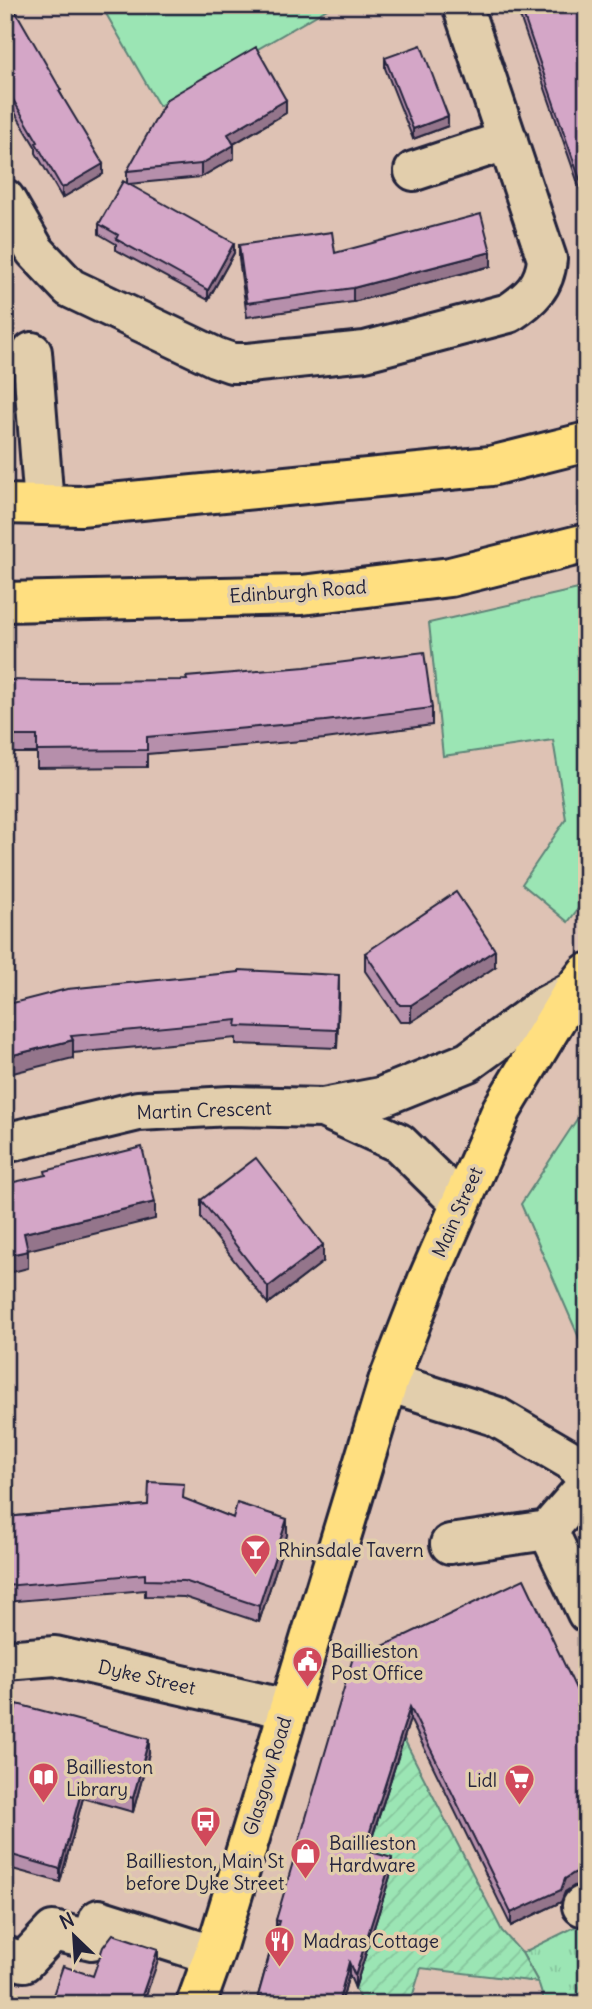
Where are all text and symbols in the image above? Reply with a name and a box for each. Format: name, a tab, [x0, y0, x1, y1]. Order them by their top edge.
street label: Edinburgh Road	[229, 574, 367, 608]
street label: Martin Crescent	[136, 1096, 272, 1124]
street label: Main Street	[426, 1163, 488, 1261]
bar icon: Rhinsdale Tavern	[238, 1533, 272, 1577]
place label: Rhinsdale Tavern	[278, 1538, 424, 1562]
place label: Baillieston Post Office	[331, 1639, 423, 1685]
public building icon: Baillieston Post Office	[291, 1645, 325, 1689]
street label: Dyke Street	[96, 1654, 198, 1700]
street label: Glasgow Road	[238, 1714, 296, 1838]
place label: Baillieston Library	[66, 1755, 153, 1801]
library icon: Baillieston Library	[26, 1761, 60, 1805]
supermarket icon: Lidl	[503, 1763, 537, 1807]
place label: Lidl	[467, 1768, 497, 1792]
bus stop icon: Baillieston, Main St before Dyke Street	[188, 1805, 222, 1849]
place label: Baillieston Hardware	[329, 1831, 416, 1877]
shop icon: Baillieston Hardware	[289, 1837, 323, 1881]
place label: Baillieston, Main St before Dyke Street	[126, 1849, 284, 1895]
north arrow	[38, 1900, 108, 1970]
text: N	[56, 1907, 78, 1934]
restaurant icon: Madras Cottage	[263, 1924, 297, 1968]
place label: Madras Cottage	[303, 1929, 439, 1953]

